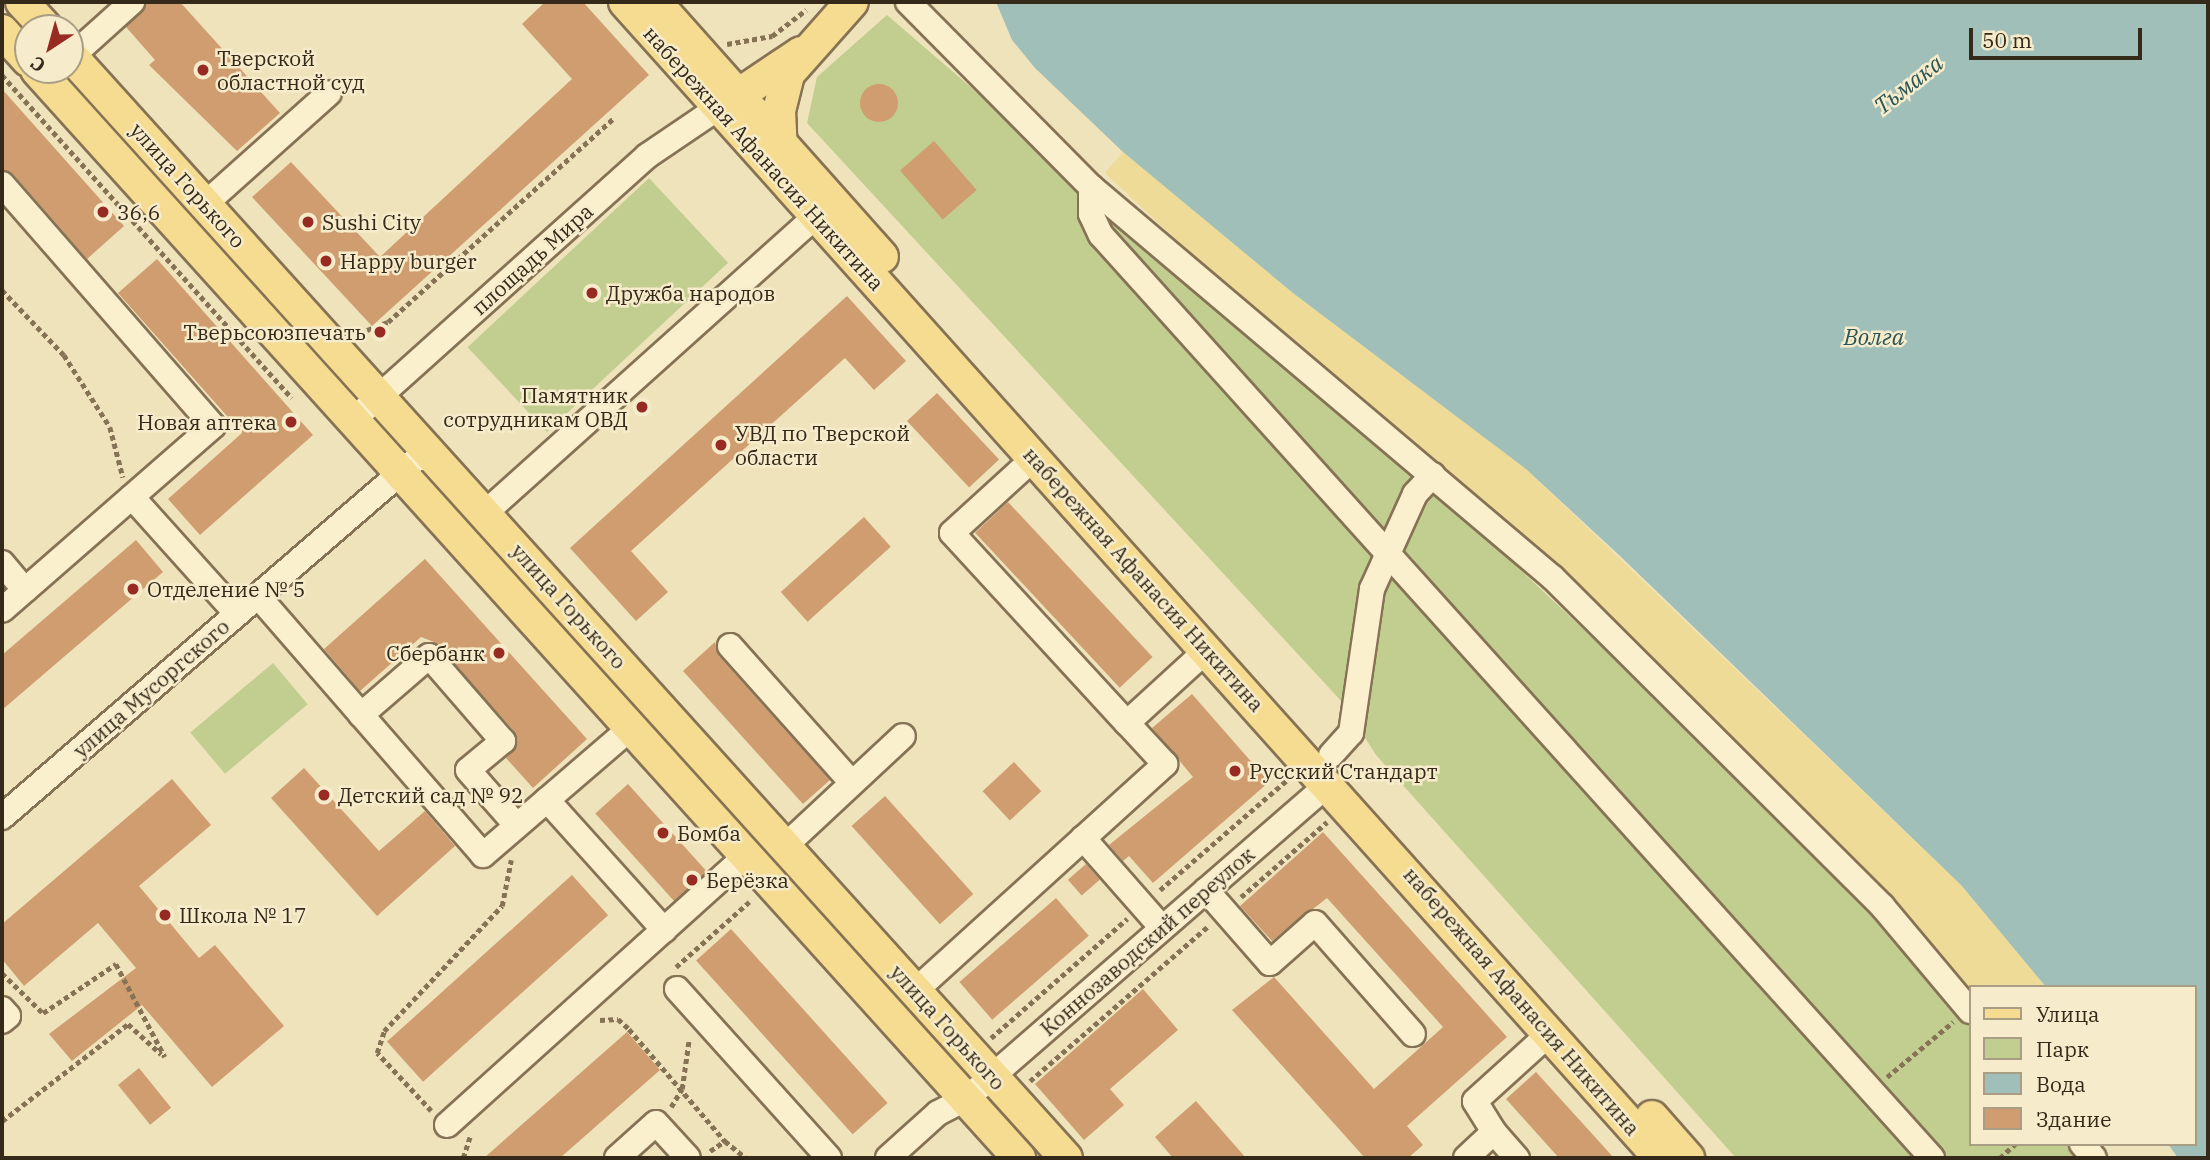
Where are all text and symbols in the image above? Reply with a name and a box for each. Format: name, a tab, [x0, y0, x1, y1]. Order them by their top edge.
north arrow	[14, 14, 84, 84]
scale bar	[1972, 14, 2145, 58]
street label: набережная Афанасия Никитина	[638, 20, 890, 296]
text: 50 m	[1982, 26, 2032, 54]
place label: Тверской областной суд	[217, 45, 365, 95]
water label: Тьмака	[1868, 49, 1948, 119]
text: С	[26, 51, 50, 78]
marker: Тверской областной суд	[195, 62, 211, 78]
street label: улица Горького	[125, 117, 251, 253]
street label: площадь Мира	[466, 198, 598, 320]
place label: 36,6	[117, 199, 160, 225]
marker: 36,6	[95, 204, 111, 220]
place label: Sushi City	[322, 209, 421, 235]
marker: Sushi City	[300, 214, 316, 230]
place label: Happy burger	[340, 248, 476, 274]
marker: Happy burger	[318, 253, 334, 269]
place label: Дружба народов	[606, 280, 775, 306]
marker: Дружба народов	[584, 285, 600, 301]
place label: Тверьсоюзпечать	[183, 319, 366, 345]
water label: Волга	[1844, 322, 1904, 350]
marker: Тверьсоюзпечать	[372, 324, 388, 340]
place label: Памятник сотрудникам ОВД	[443, 382, 628, 432]
marker: Памятник сотрудникам ОВД	[634, 399, 650, 415]
place label: Новая аптека	[137, 409, 277, 435]
marker: Новая аптека	[283, 414, 299, 430]
place label: УВД по Тверской области	[735, 420, 910, 470]
marker: УВД по Тверской области	[713, 437, 729, 453]
street label: набережная Афанасия Никитина	[1018, 441, 1270, 717]
street label: улица Горького	[506, 538, 632, 674]
place label: Отделение № 5	[147, 576, 305, 602]
marker: Отделение № 5	[125, 581, 141, 597]
street label: улица Мусоргского	[68, 613, 234, 763]
place label: Сбербанк	[386, 640, 485, 666]
marker: Сбербанк	[491, 645, 507, 661]
place label: Русский Стандарт	[1249, 758, 1438, 784]
marker: Русский Стандарт	[1227, 763, 1243, 779]
place label: Детский сад № 92	[338, 782, 524, 808]
marker: Детский сад № 92	[316, 787, 332, 803]
place label: Бомба	[677, 820, 741, 846]
marker: Бомба	[655, 825, 671, 841]
street label: Коннозаводский переулок	[1035, 841, 1259, 1041]
street label: набережная Афанасия Никитина	[1399, 862, 1645, 1140]
place label: Берёзка	[706, 867, 789, 893]
marker: Берёзка	[684, 872, 700, 888]
place label: Школа № 17	[179, 902, 307, 928]
marker: Школа № 17	[157, 907, 173, 923]
street label: улица Горького	[885, 959, 1011, 1095]
legend	[1968, 985, 2196, 1146]
text: Улица	[2036, 1000, 2100, 1028]
text: Парк	[2036, 1035, 2089, 1063]
text: Вода	[2036, 1070, 2086, 1098]
text: Здание	[2036, 1105, 2111, 1133]

